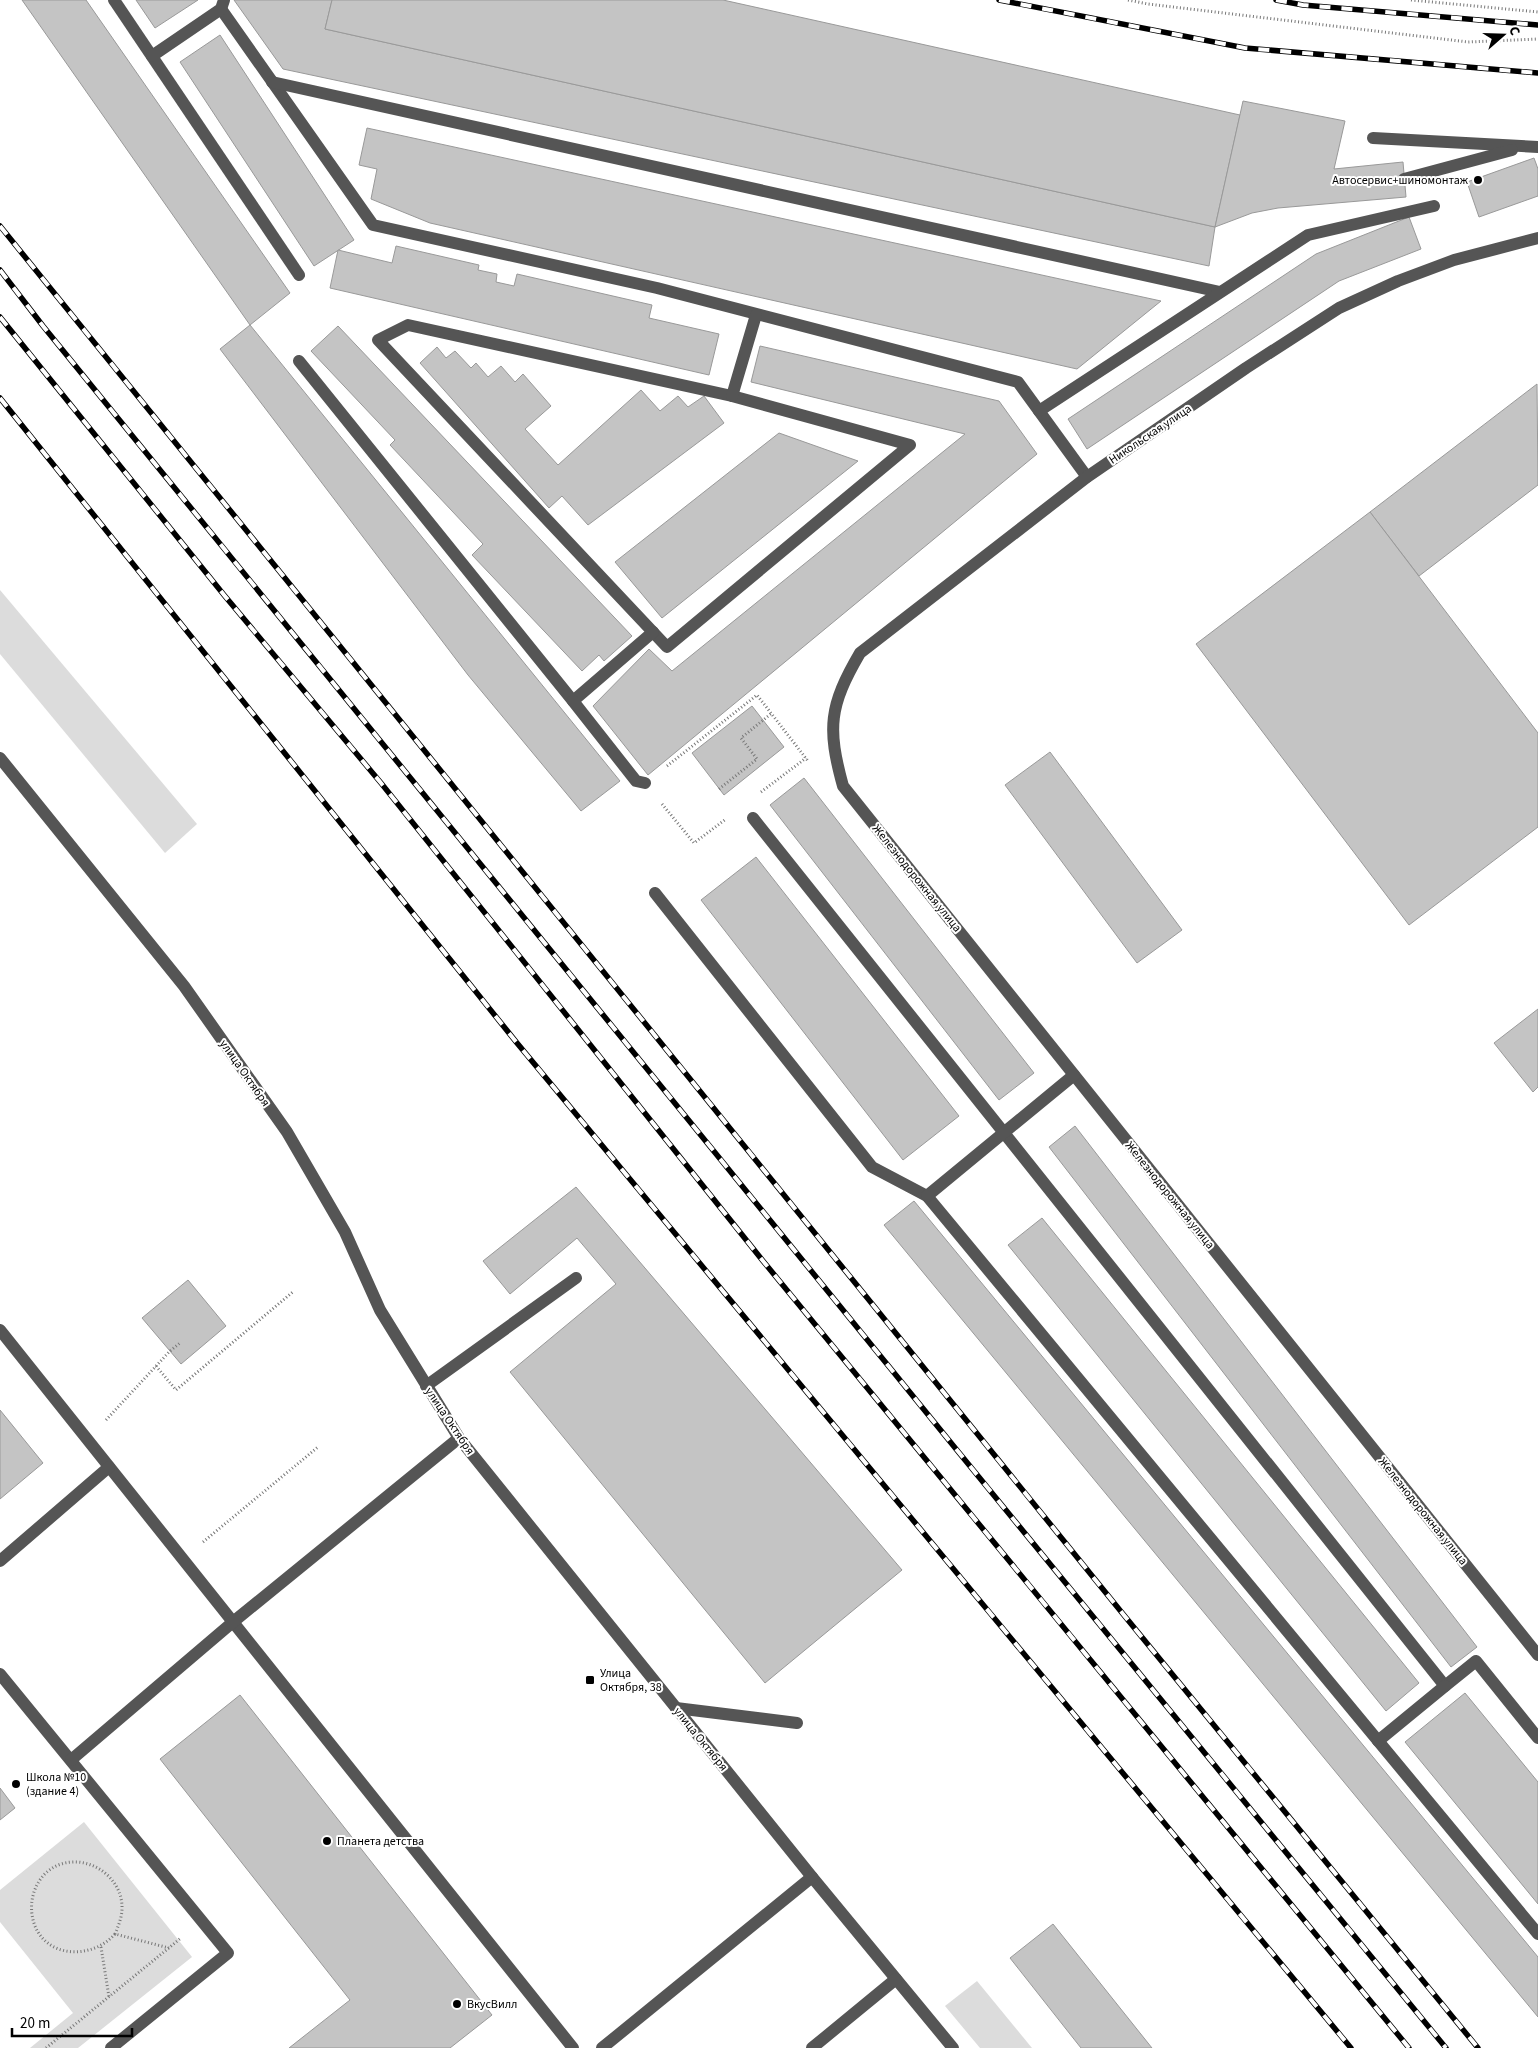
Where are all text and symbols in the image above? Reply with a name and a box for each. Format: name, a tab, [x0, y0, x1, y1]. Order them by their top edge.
north arrow	[1478, 10, 1528, 60]
text: С	[1503, 24, 1525, 38]
place label: Автосервис+шиномонтаж	[1332, 172, 1469, 189]
marker: Автосервис+шиномонтаж	[1472, 174, 1484, 186]
street label: Никольская улица	[1106, 400, 1195, 468]
street label: Железнодорожная улица	[868, 821, 965, 936]
street label: улица Октября	[215, 1036, 274, 1110]
street label: Железнодорожная улица	[1121, 1138, 1218, 1253]
street label: улица Октября	[421, 1384, 478, 1458]
street label: Железнодорожная улица	[1374, 1454, 1471, 1569]
place label: Улица Октября, 38	[600, 1665, 662, 1696]
marker: Улица Октября, 38	[584, 1674, 596, 1686]
street label: улица Октября	[669, 1704, 732, 1775]
place label: Школа №10 (здание 4)	[26, 1769, 86, 1800]
marker: Школа №10 (здание 4)	[10, 1778, 22, 1790]
place label: Планета детства	[337, 1833, 424, 1850]
marker: Планета детства	[321, 1835, 333, 1847]
place label: ВкусВилл	[467, 1996, 517, 2013]
marker: ВкусВилл	[451, 1998, 463, 2010]
scale bar	[12, 2006, 132, 2038]
text: 20 m	[20, 2013, 50, 2034]

